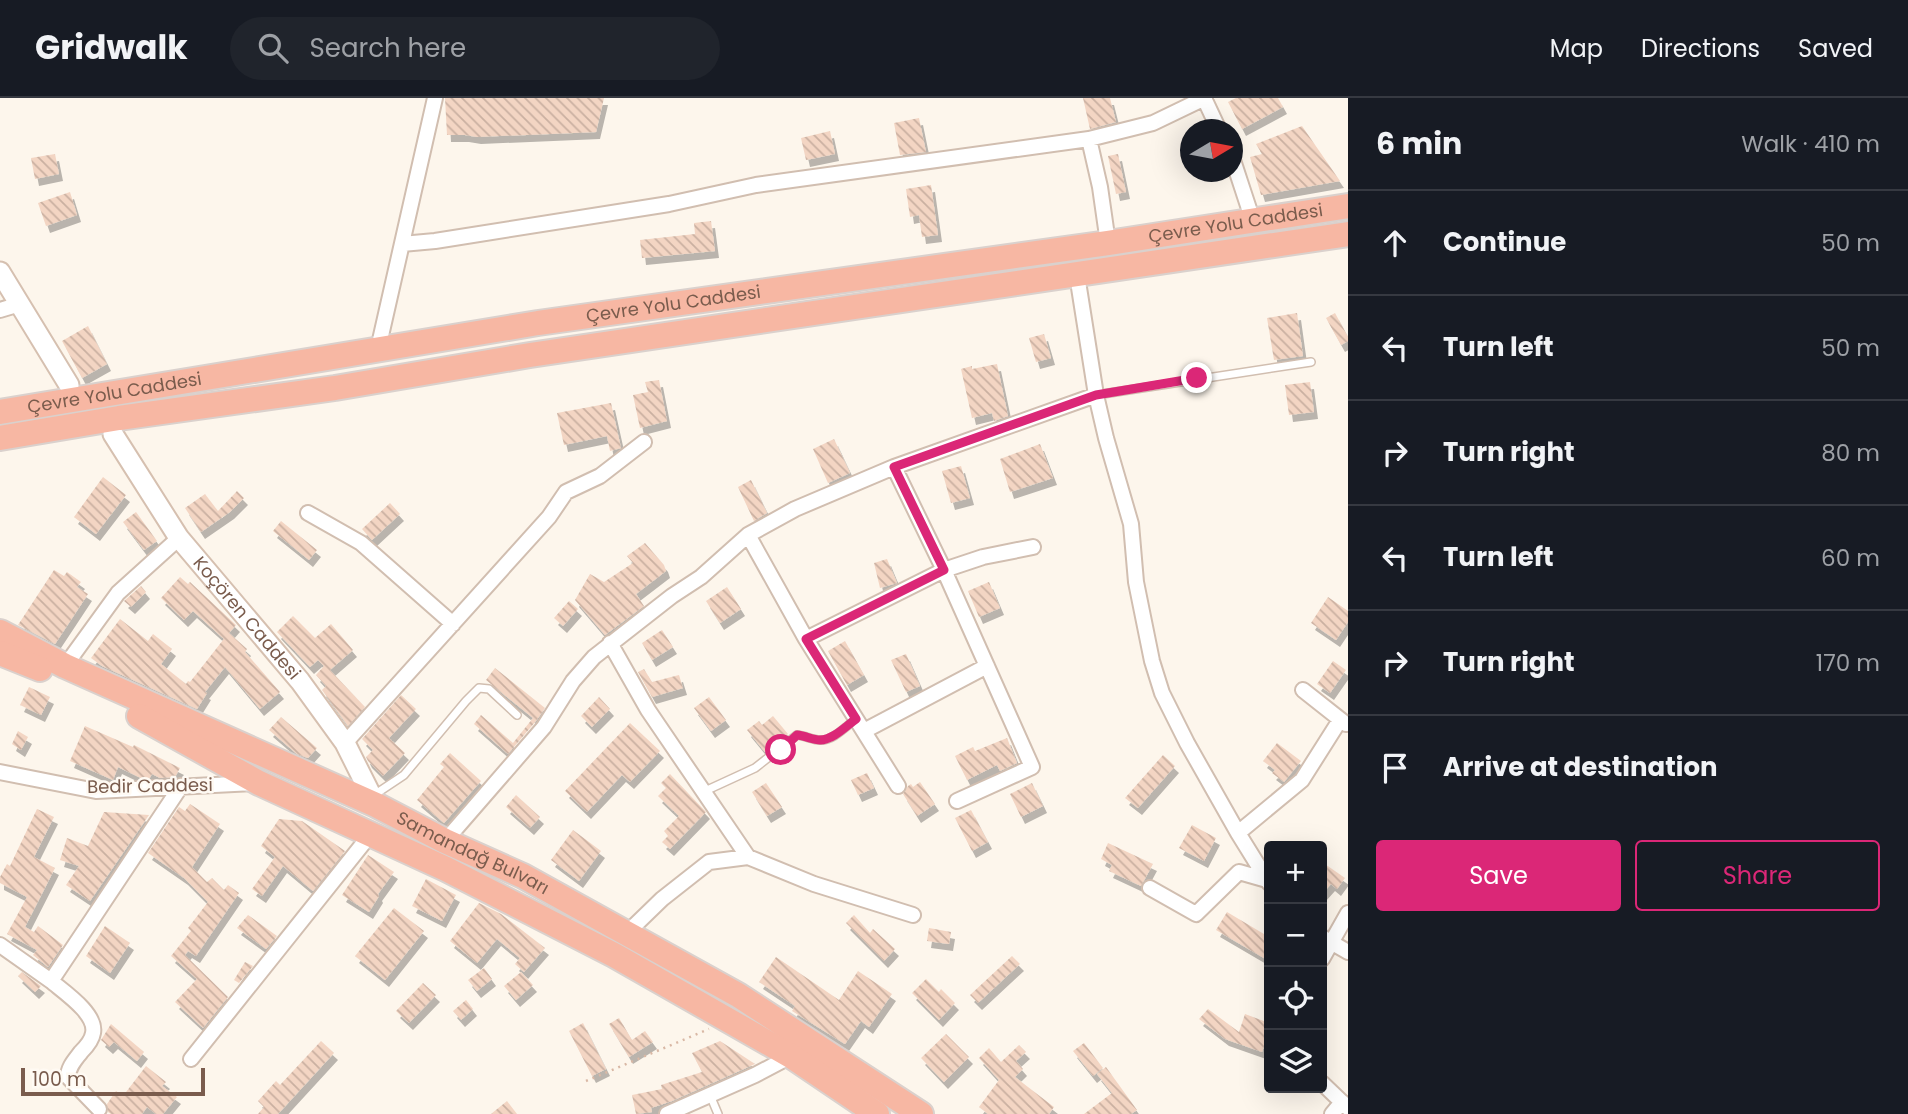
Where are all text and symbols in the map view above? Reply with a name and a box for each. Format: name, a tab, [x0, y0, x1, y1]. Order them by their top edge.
search box	[230, 17, 720, 80]
text: Gridwalk	[35, 24, 188, 71]
icon: search	[254, 29, 292, 67]
text: Search here	[310, 30, 466, 66]
text: Map	[1550, 32, 1603, 65]
text: Directions	[1641, 32, 1760, 65]
text: Saved	[1798, 32, 1873, 65]
north arrow	[1180, 119, 1243, 182]
text: 6 min	[1376, 122, 1462, 165]
text: Walk · 410 m	[1741, 128, 1880, 160]
street label: Çevre Yolu Caddesi	[1147, 197, 1324, 249]
icon: ahead	[1376, 224, 1414, 262]
text: Continue	[1443, 224, 1566, 260]
text: 50 m	[1821, 227, 1880, 259]
street label: Çevre Yolu Caddesi	[584, 279, 762, 328]
icon: left	[1376, 329, 1414, 367]
text: Turn left	[1443, 329, 1554, 365]
text: 50 m	[1821, 332, 1880, 364]
route end	[1181, 362, 1212, 393]
street label: Çevre Yolu Caddesi	[25, 366, 203, 419]
icon: right	[1376, 434, 1414, 472]
text: Turn right	[1443, 434, 1575, 470]
text: 80 m	[1821, 437, 1880, 469]
icon: left	[1376, 539, 1414, 577]
text: Turn left	[1443, 539, 1554, 575]
text: 60 m	[1821, 542, 1880, 574]
street label: Koçören Caddesi	[188, 551, 307, 685]
icon: right	[1376, 644, 1414, 682]
text: Turn right	[1443, 644, 1575, 680]
text: 170 m	[1816, 647, 1880, 679]
route start	[765, 734, 796, 765]
icon: arrive	[1376, 749, 1414, 787]
text: Arrive at destination	[1443, 749, 1718, 785]
street label: Bedir Caddesi	[87, 772, 213, 799]
street label: Samandağ Bulvarı	[392, 805, 554, 900]
button: Save	[1376, 840, 1621, 911]
button: Share	[1635, 840, 1880, 911]
map controls	[1264, 841, 1327, 1093]
button: +	[1264, 841, 1327, 904]
button: −	[1264, 904, 1327, 967]
button: locate	[1264, 967, 1327, 1030]
button: layers	[1264, 1030, 1327, 1093]
scale bar	[21, 1065, 205, 1097]
text: 100 m	[32, 1066, 87, 1093]

